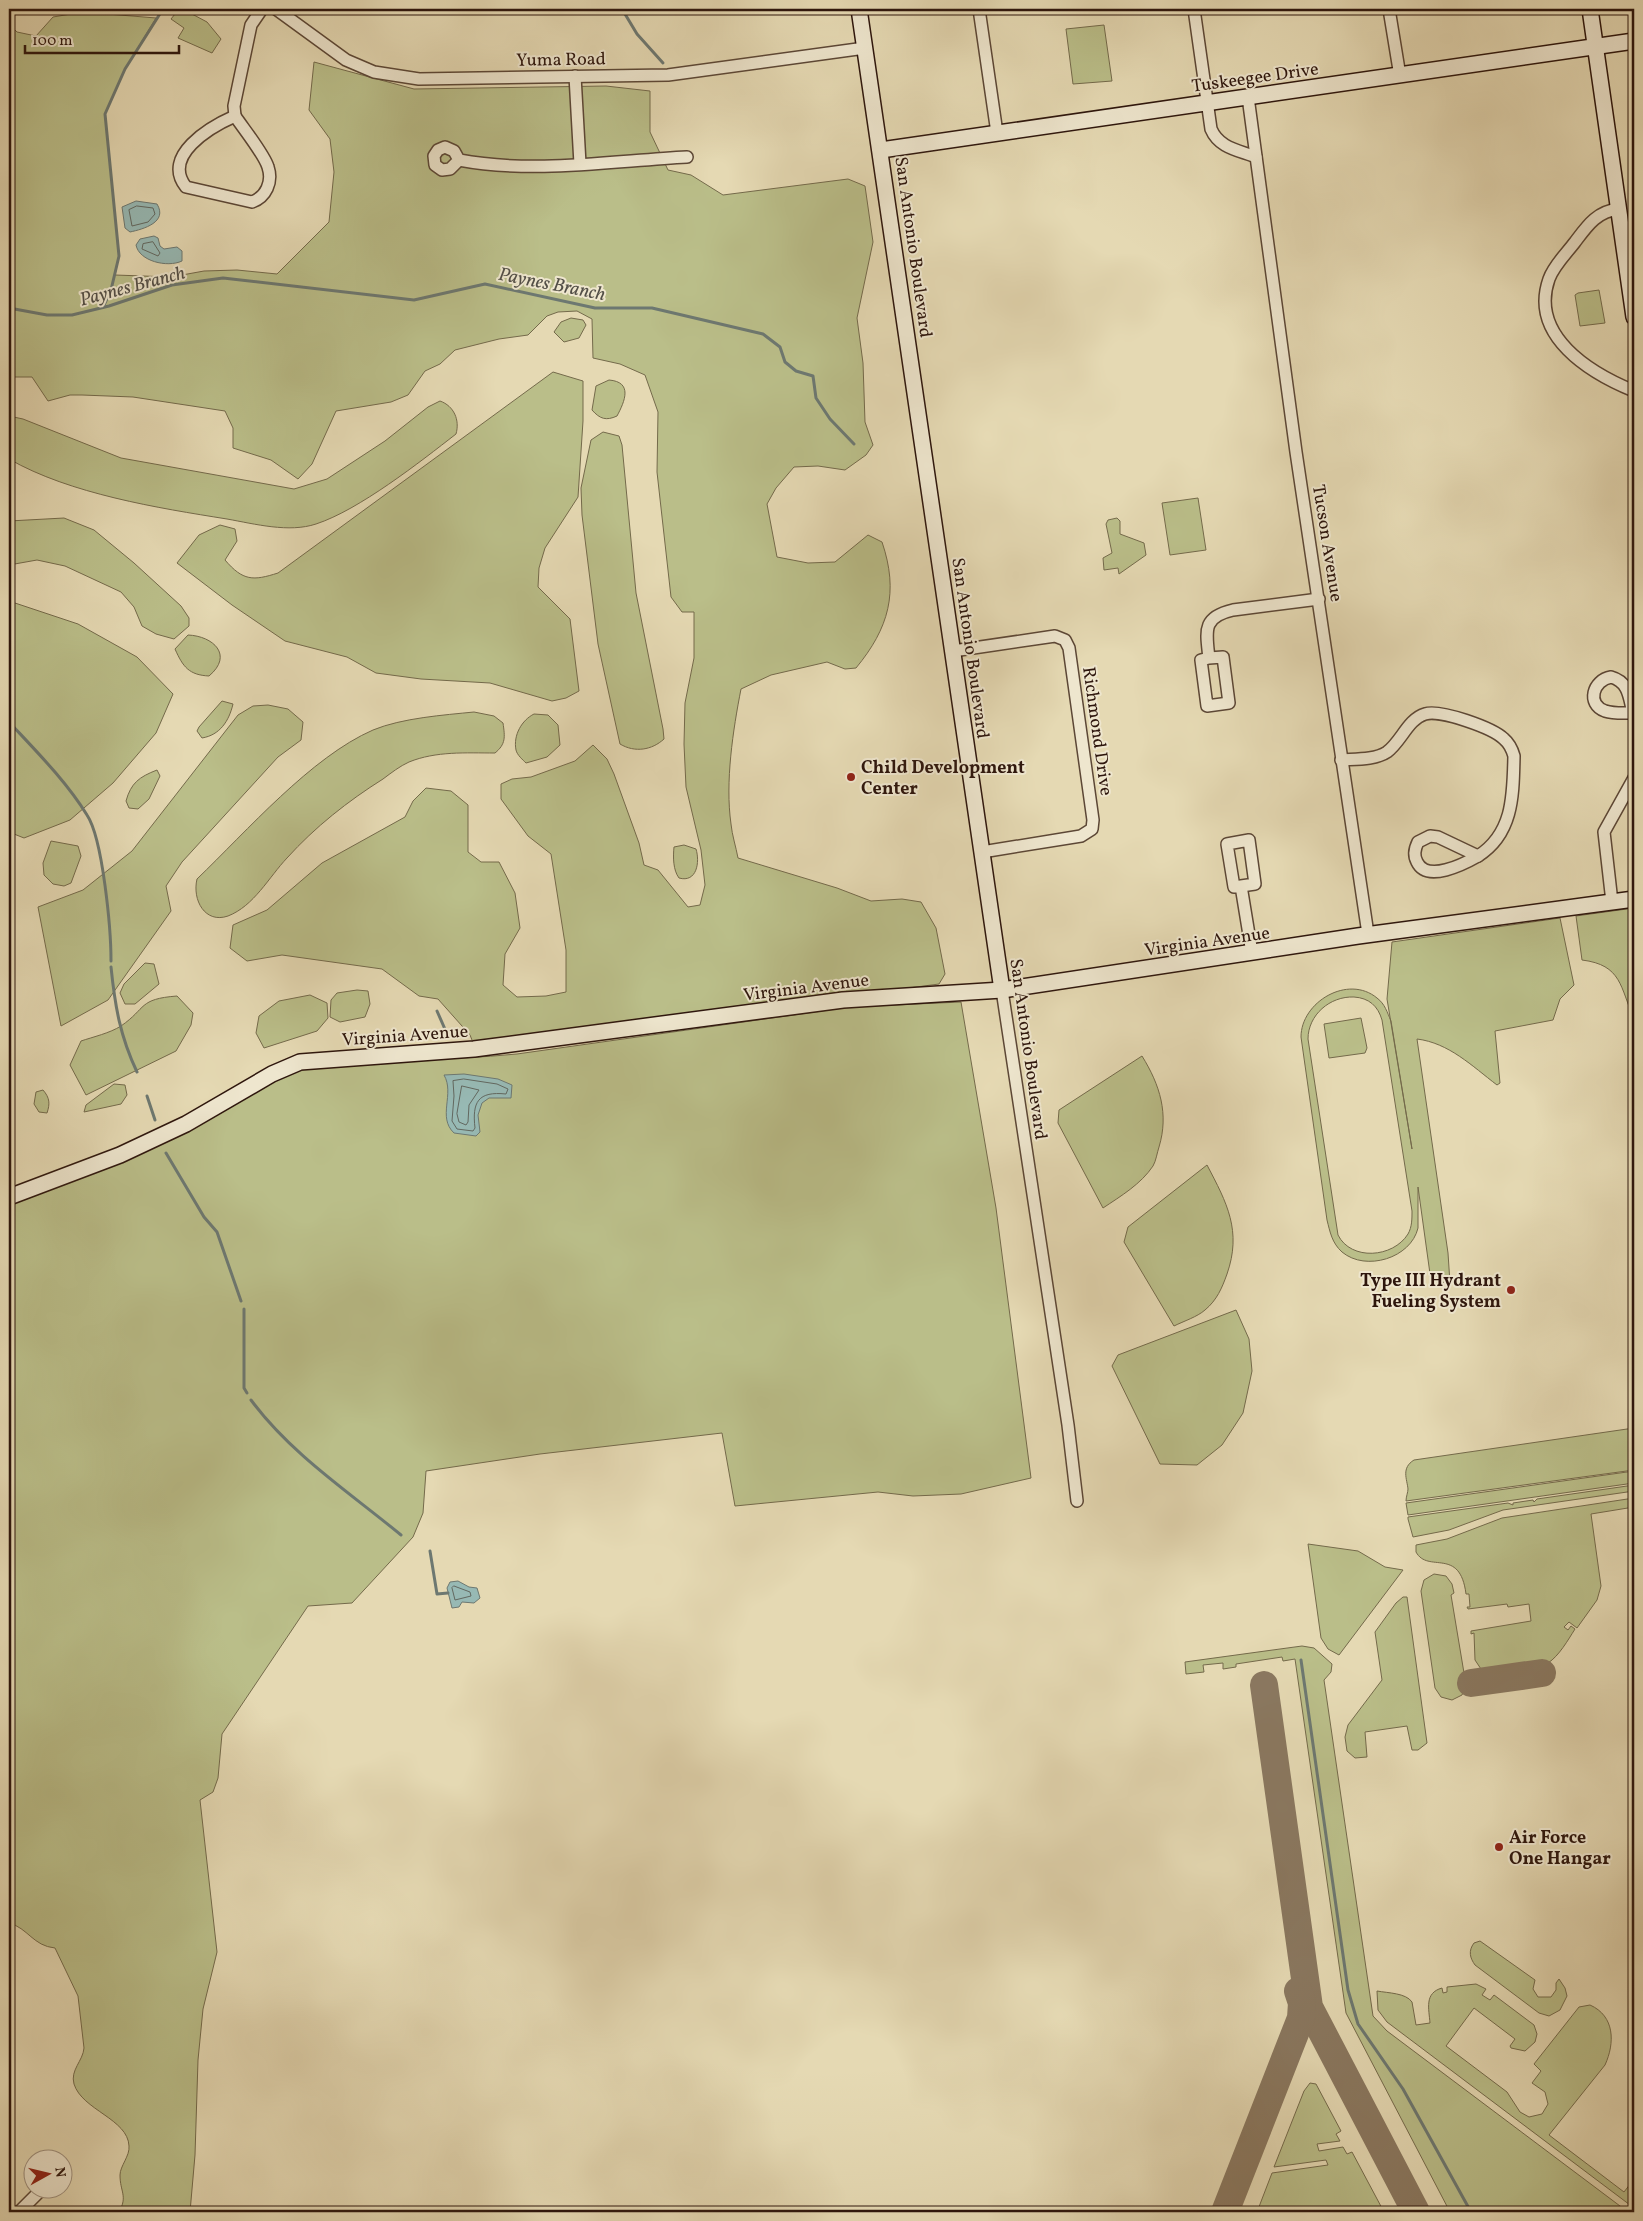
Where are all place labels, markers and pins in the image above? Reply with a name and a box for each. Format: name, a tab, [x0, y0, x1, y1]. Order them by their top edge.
place label: Child Development Center	[861, 756, 1025, 802]
marker: Child Development Center	[845, 771, 857, 783]
place label: Type III Hydrant Fueling System	[1360, 1269, 1501, 1315]
marker: Type III Hydrant Fueling System	[1505, 1284, 1517, 1296]
place label: Air Force One Hangar	[1509, 1826, 1611, 1872]
marker: Air Force One Hangar	[1493, 1841, 1505, 1853]

